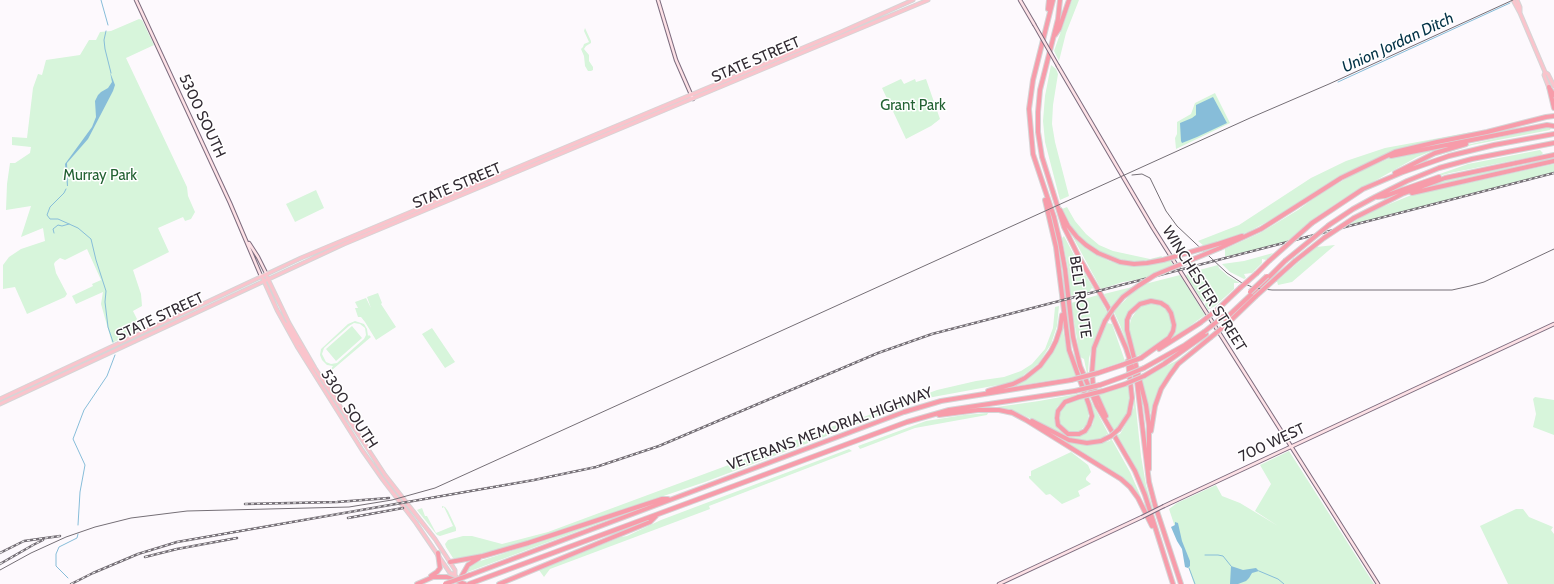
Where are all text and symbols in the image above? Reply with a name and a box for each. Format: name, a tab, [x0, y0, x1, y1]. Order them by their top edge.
water label: Union Jordan Ditch	[1339, 9, 1457, 77]
street label: STATE STREET	[709, 33, 803, 87]
street label: 5300 SOUTH	[175, 71, 229, 161]
park label: Grant Park	[880, 97, 946, 115]
street label: STATE STREET	[410, 159, 504, 213]
park label: Murray Park	[63, 167, 137, 185]
street label: WINCHESTER STREET	[1158, 223, 1250, 355]
street label: BELT ROUTE	[1065, 255, 1095, 339]
street label: STATE STREET	[113, 289, 207, 345]
street label: 5300 SOUTH	[317, 366, 381, 452]
street label: VETERANS MEMORIAL HIGHWAY	[725, 383, 935, 475]
street label: 700 WEST	[1236, 420, 1308, 466]

